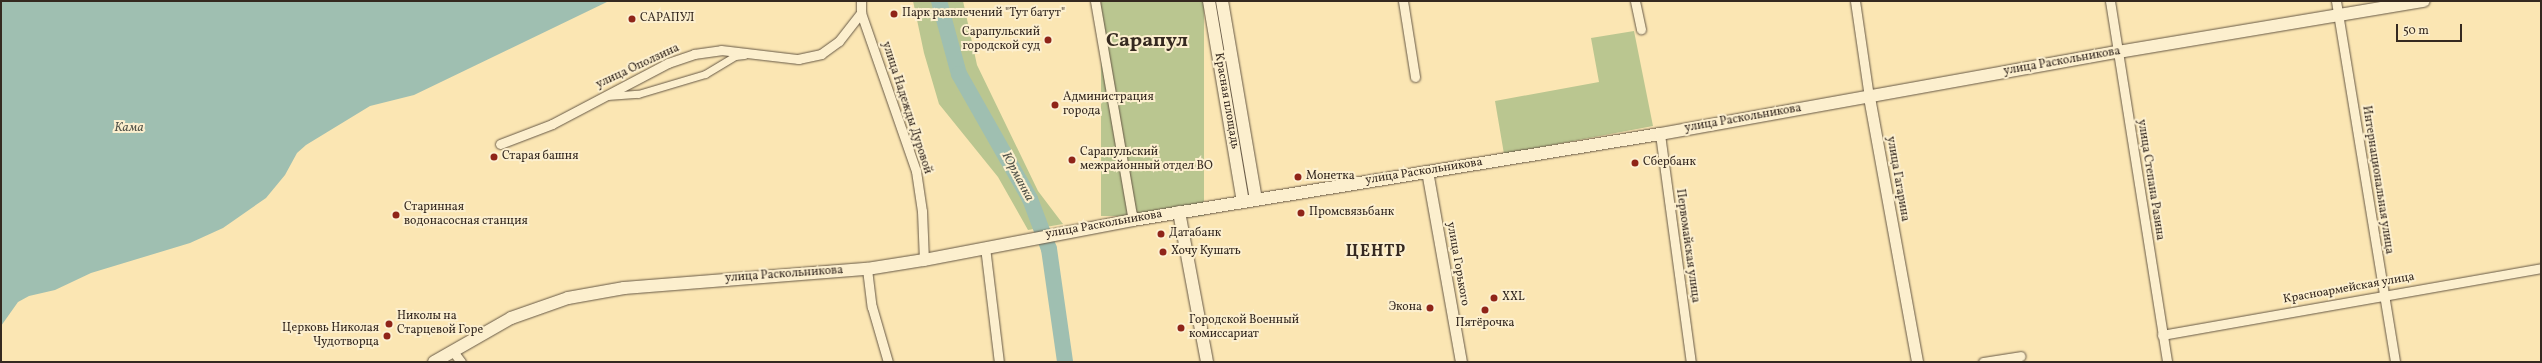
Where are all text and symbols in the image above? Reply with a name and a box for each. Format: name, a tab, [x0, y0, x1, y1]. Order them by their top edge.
place label: Парк развлечений "Тут батут"	[902, 7, 1065, 21]
marker: Парк развлечений "Тут батут"	[889, 9, 899, 19]
place label: САРАПУЛ	[640, 12, 694, 26]
marker: САРАПУЛ	[627, 14, 637, 24]
scale bar	[2398, 16, 2464, 42]
text: 50 m	[2403, 23, 2429, 39]
place label: Сарапульский городской суд	[962, 26, 1040, 54]
district label: Сарапул	[1106, 29, 1188, 53]
marker: Сарапульский городской суд	[1043, 35, 1053, 45]
street label: улица Надежды Дуровой	[878, 40, 934, 176]
street label: улица Оползина	[594, 41, 682, 93]
street label: улица Раскольникова	[2002, 45, 2122, 79]
street label: Красная площадь	[1210, 52, 1242, 150]
place label: Администрация города	[1063, 91, 1154, 119]
marker: Администрация города	[1050, 100, 1060, 110]
street label: улица Раскольникова	[1683, 102, 1803, 136]
street label: Интернациональная улица	[2358, 105, 2396, 255]
street label: улица Степана Разина	[2133, 118, 2167, 242]
water label: Кама	[114, 120, 144, 136]
street label: улица Гагарина	[1882, 135, 1912, 223]
place label: Сарапульский межрайонный отдел ВО	[1080, 146, 1213, 174]
place label: Старая башня	[502, 150, 578, 164]
water label: Юрманка	[998, 150, 1036, 204]
marker: Старая башня	[489, 152, 499, 162]
marker: Сарапульский межрайонный отдел ВО	[1067, 155, 1077, 165]
street label: улица Раскольникова	[1364, 156, 1484, 188]
place label: Сбербанк	[1643, 156, 1696, 170]
marker: Сбербанк	[1630, 158, 1640, 168]
place label: Монетка	[1306, 170, 1355, 184]
marker: Монетка	[1293, 172, 1303, 182]
street label: Первомайская улица	[1672, 188, 1702, 304]
place label: Старинная водонасосная станция	[404, 201, 528, 229]
place label: Промсвязьбанк	[1309, 206, 1394, 220]
street label: улица Раскольникова	[1044, 208, 1164, 242]
marker: Промсвязьбанк	[1296, 208, 1306, 218]
marker: Старинная водонасосная станция	[391, 210, 401, 220]
street label: улица Горького	[1443, 221, 1471, 307]
place label: Датабанк	[1169, 227, 1221, 241]
marker: Датабанк	[1156, 229, 1166, 239]
district label: ЦЕНТР	[1346, 242, 1406, 262]
place label: Хочу Кушать	[1171, 245, 1241, 259]
marker: Хочу Кушать	[1158, 247, 1168, 257]
street label: улица Раскольникова	[724, 264, 844, 286]
street label: Красноармейская улица	[2282, 270, 2416, 308]
place label: XXL	[1502, 291, 1525, 305]
marker: XXL	[1489, 293, 1499, 303]
place label: Экона	[1389, 301, 1422, 315]
marker: Экона	[1425, 303, 1435, 313]
marker: Пятёрочка	[1480, 305, 1490, 315]
place label: Николы на Старцевой Горе	[397, 310, 483, 338]
place label: Городской Военный комиссариат	[1189, 314, 1299, 342]
place label: Пятёрочка	[1456, 317, 1514, 331]
marker: Николы на Старцевой Горе	[384, 319, 394, 329]
place label: Церковь Николая Чудотворца	[282, 322, 379, 350]
marker: Городской Военный комиссариат	[1176, 323, 1186, 333]
marker: Церковь Николая Чудотворца	[382, 331, 392, 341]

